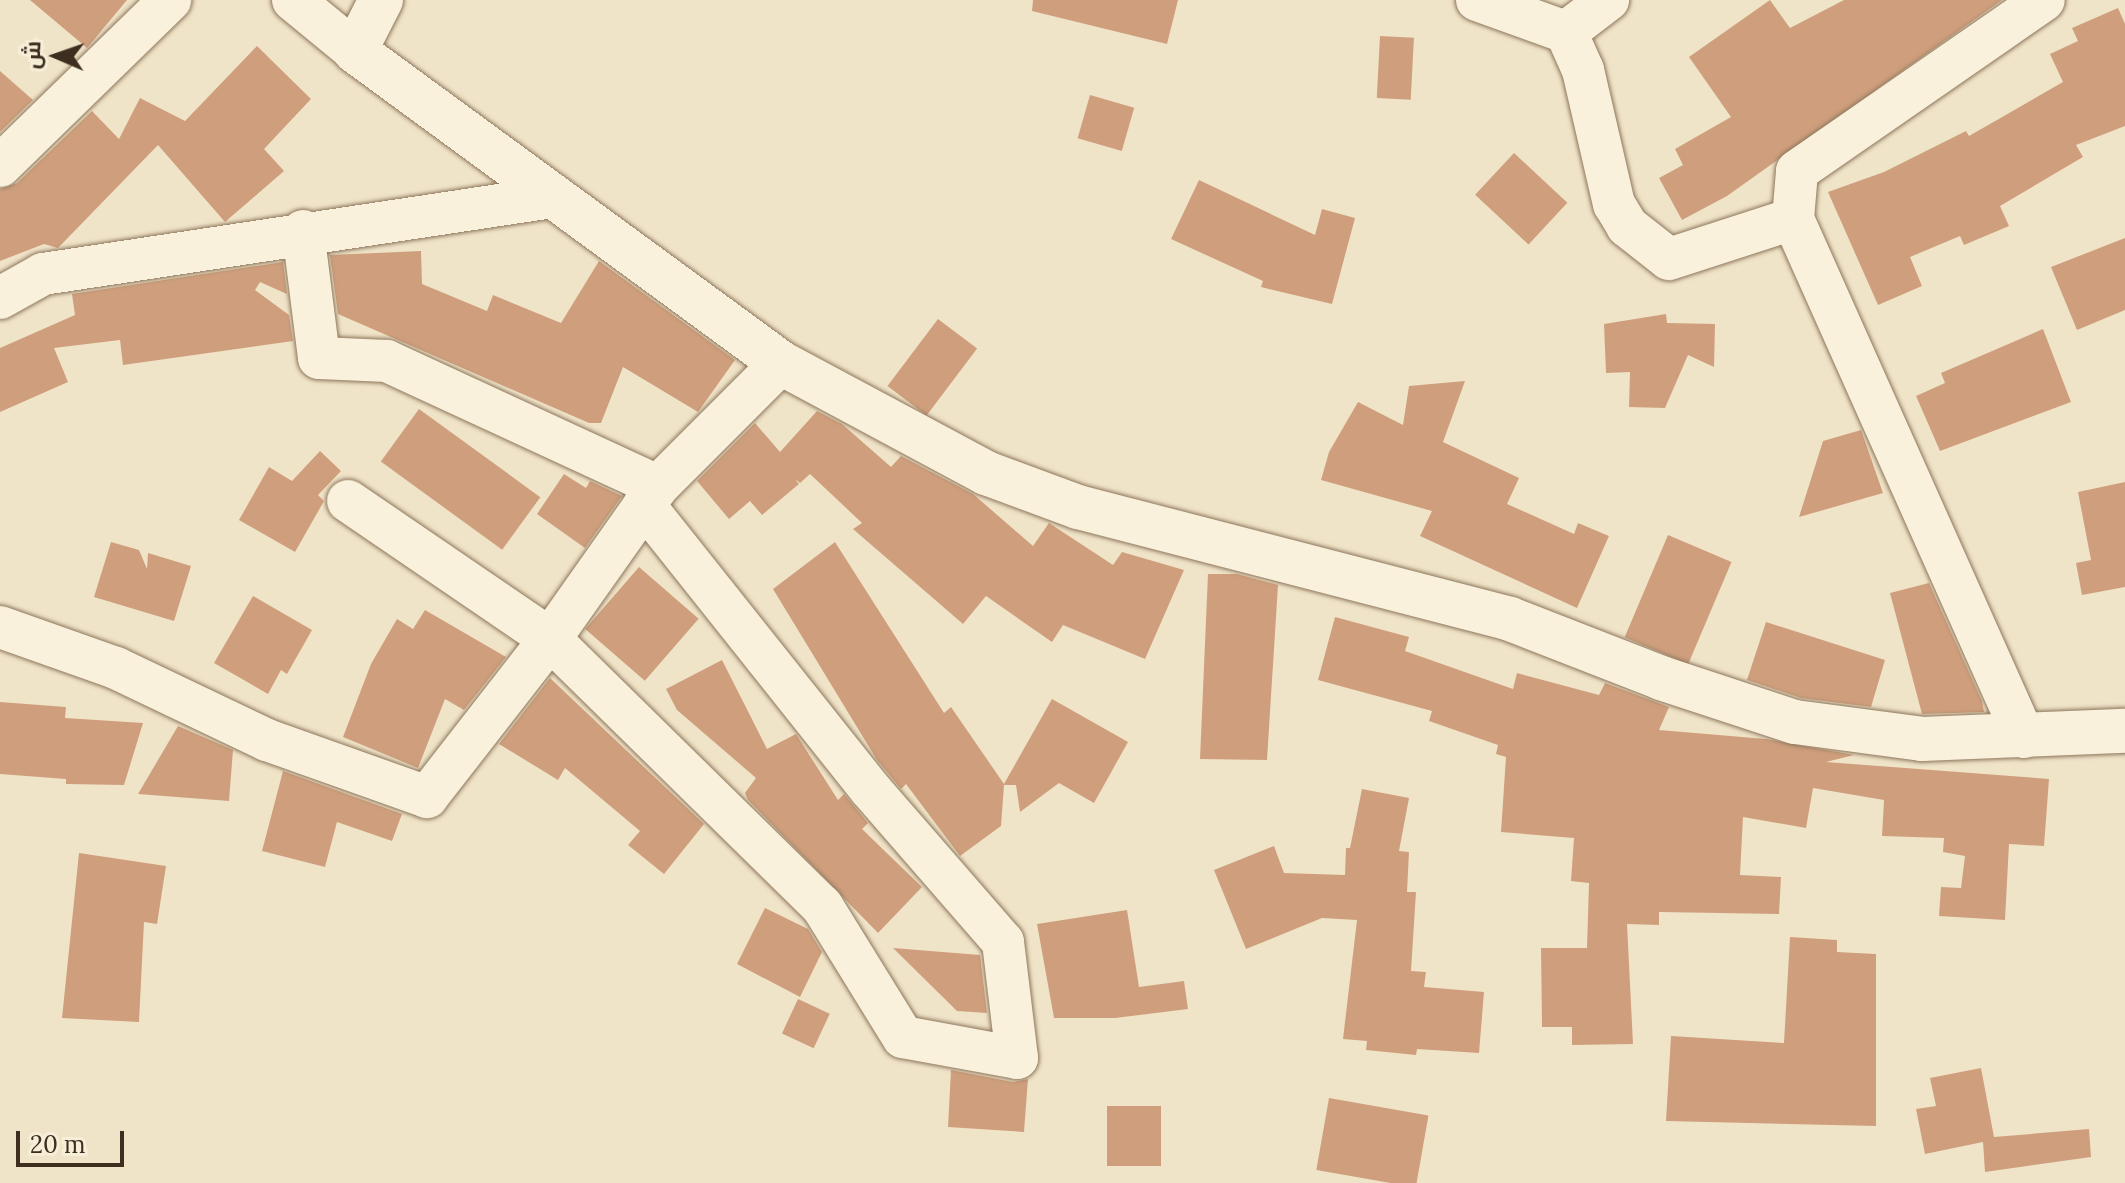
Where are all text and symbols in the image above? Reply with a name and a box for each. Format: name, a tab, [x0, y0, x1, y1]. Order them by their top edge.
north arrow	[16, 16, 96, 96]
text: ش	[18, 41, 46, 70]
scale bar	[20, 1115, 128, 1165]
text: 20 m	[30, 1129, 86, 1160]

